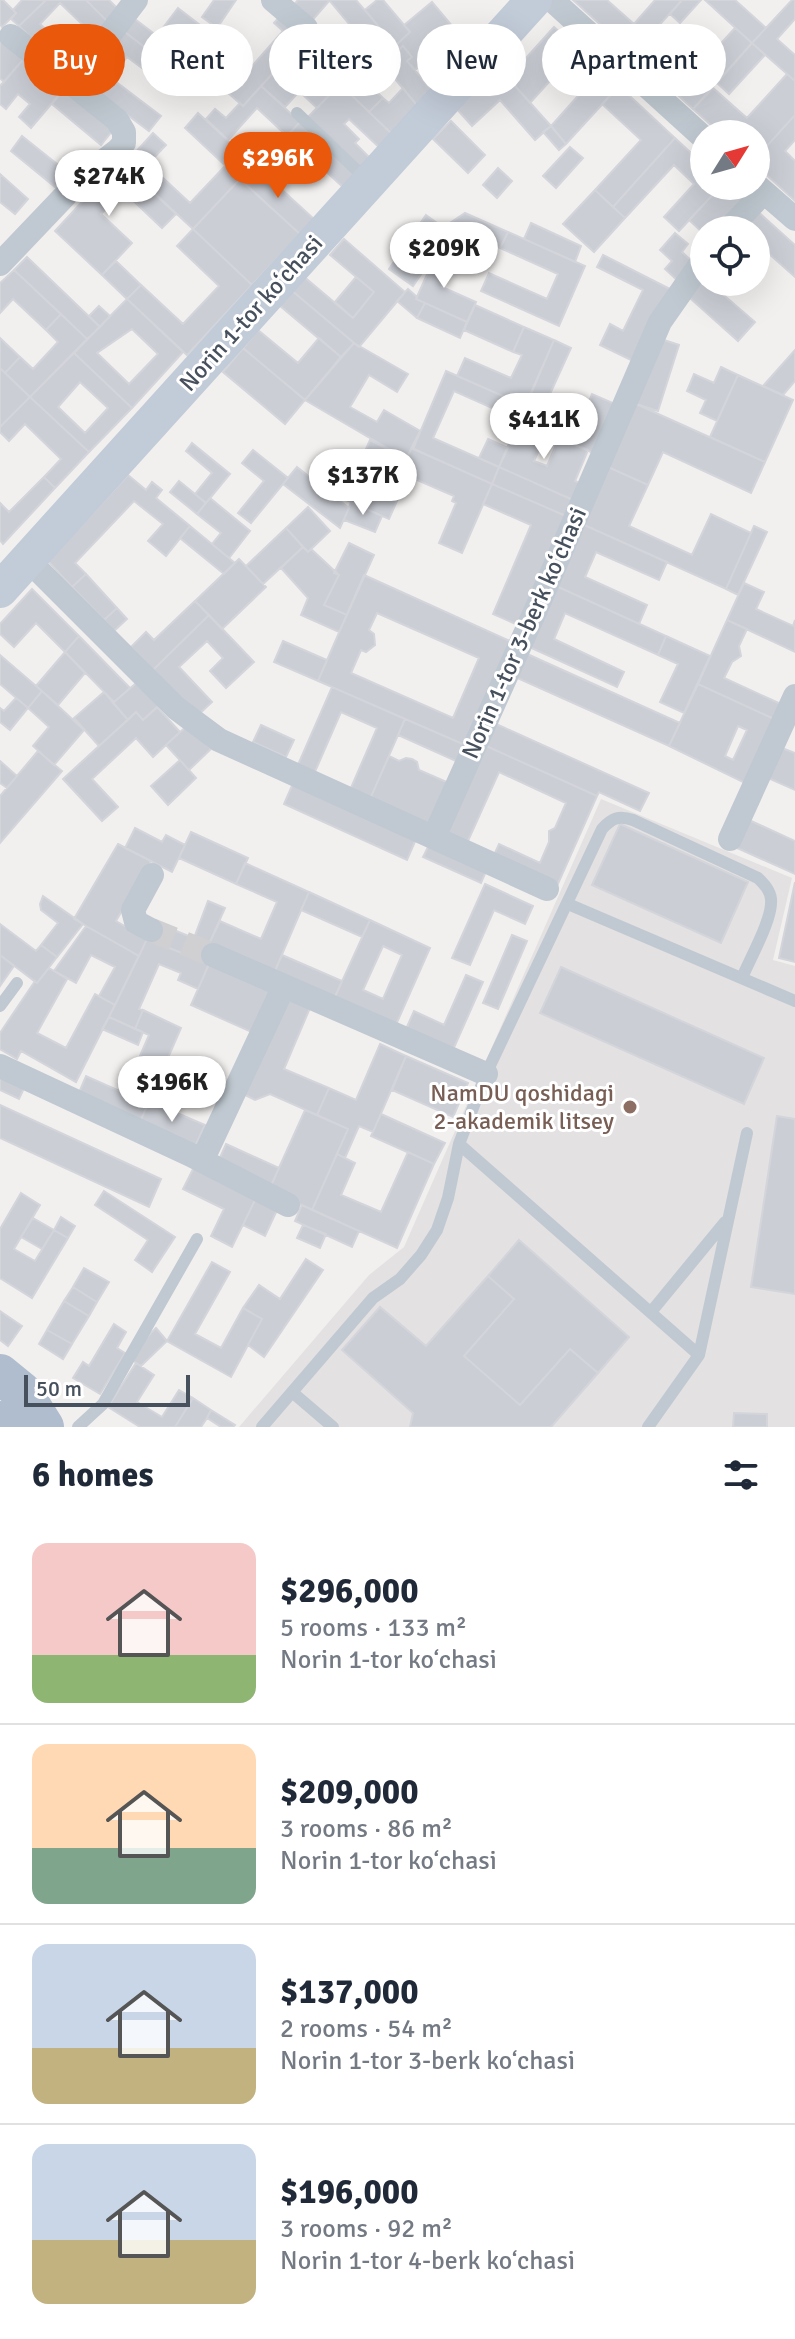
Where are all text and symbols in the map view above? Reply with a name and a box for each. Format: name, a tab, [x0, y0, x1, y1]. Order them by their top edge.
chip: Buy	[24, 24, 125, 96]
chip: Rent	[141, 24, 253, 96]
chip: Filters	[269, 24, 401, 96]
chip: New	[417, 24, 526, 96]
chip: Apartment	[542, 24, 726, 96]
north arrow	[690, 120, 770, 200]
map controls	[690, 120, 770, 296]
pin: $296K	[222, 132, 334, 200]
text: $296K	[242, 142, 314, 174]
pin: $274K	[53, 150, 165, 218]
text: $274K	[73, 160, 145, 192]
button: locate	[690, 216, 770, 296]
pin: $209K	[388, 222, 500, 290]
street label: Norin 1-tor koʻchasi	[173, 229, 329, 397]
text: $209K	[408, 232, 480, 264]
pin: $411K	[488, 393, 600, 461]
text: $411K	[508, 403, 580, 435]
pin: $137K	[307, 449, 419, 517]
text: $137K	[327, 459, 399, 491]
street label: Norin 1-tor 3-berk koʻchasi	[455, 503, 593, 763]
pin: $196K	[116, 1056, 228, 1124]
text: $196K	[136, 1066, 208, 1098]
place label: NamDU qoshidagi 2-akademik litsey	[430, 1078, 614, 1136]
marker: NamDU qoshidagi 2-akademik litsey	[621, 1098, 639, 1116]
scale bar	[24, 1371, 190, 1407]
text: 50 m	[36, 1375, 82, 1402]
icon: filters	[719, 1453, 763, 1497]
text: 6 homes	[32, 1454, 153, 1496]
text: $296,000	[280, 1570, 419, 1612]
icon: home	[96, 1575, 192, 1671]
text: 5 rooms · 133 m²	[280, 1612, 467, 1644]
text: Norin 1-tor koʻchasi	[280, 1644, 497, 1676]
text: $209,000	[280, 1771, 419, 1813]
icon: home	[96, 1776, 192, 1872]
text: 3 rooms · 86 m²	[280, 1813, 453, 1845]
text: Norin 1-tor koʻchasi	[280, 1845, 497, 1877]
text: $137,000	[280, 1971, 419, 2013]
icon: home	[96, 1976, 192, 2072]
text: 2 rooms · 54 m²	[280, 2013, 453, 2045]
text: Norin 1-tor 3-berk koʻchasi	[280, 2045, 575, 2077]
text: $196,000	[280, 2171, 419, 2213]
icon: home	[96, 2176, 192, 2272]
text: 3 rooms · 92 m²	[280, 2213, 453, 2245]
text: Norin 1-tor 4-berk koʻchasi	[280, 2245, 575, 2277]

